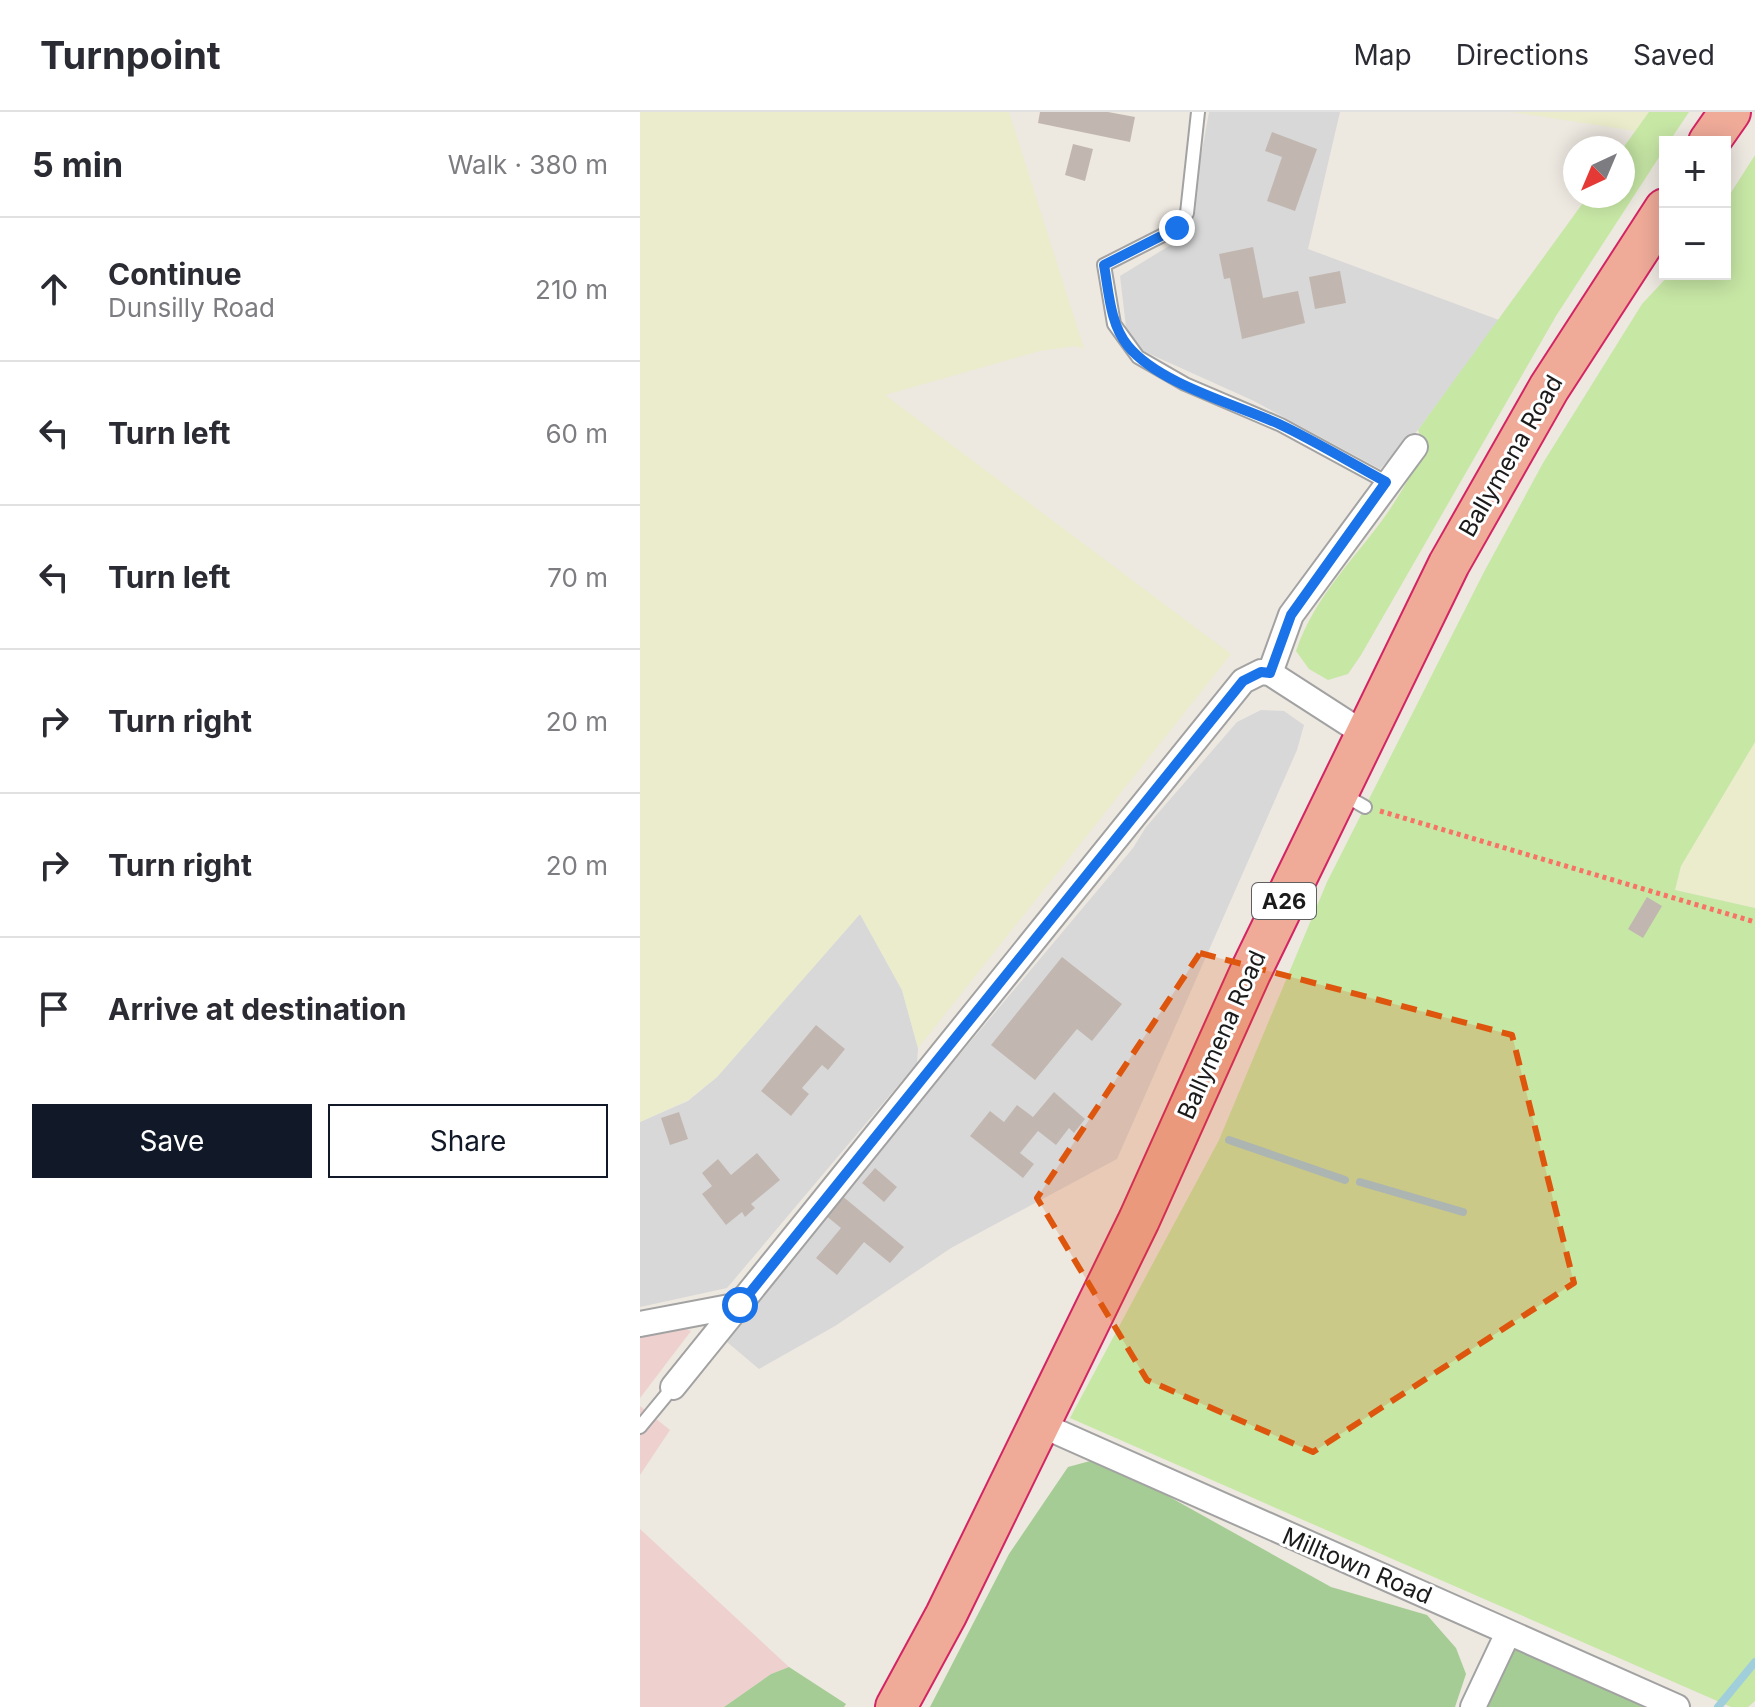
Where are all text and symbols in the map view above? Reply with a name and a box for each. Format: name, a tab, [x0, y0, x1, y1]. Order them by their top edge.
text: Turnpoint	[40, 32, 221, 78]
text: Map	[1353, 38, 1412, 72]
text: Directions	[1456, 38, 1589, 72]
text: Saved	[1633, 38, 1715, 72]
north arrow	[1563, 136, 1635, 208]
map controls	[1659, 136, 1731, 280]
button: +	[1659, 136, 1731, 208]
text: 5 min	[32, 144, 123, 185]
text: Walk · 380 m	[448, 149, 608, 180]
button: −	[1659, 208, 1731, 280]
route end	[1159, 210, 1195, 246]
text: Continue	[108, 256, 242, 292]
icon: ahead	[32, 267, 76, 311]
text: 210 m	[535, 274, 608, 305]
text: Dunsilly Road	[108, 292, 275, 323]
street label: Ballymena Road	[1453, 370, 1569, 542]
icon: left	[32, 411, 76, 455]
text: Turn left	[108, 415, 230, 451]
text: 60 m	[545, 418, 608, 449]
icon: left	[32, 555, 76, 599]
text: Turn left	[108, 559, 230, 595]
text: 70 m	[547, 562, 608, 593]
icon: right	[32, 699, 76, 743]
text: Turn right	[108, 703, 252, 739]
text: 20 m	[546, 706, 608, 737]
icon: right	[32, 843, 76, 887]
text: Turn right	[108, 847, 252, 883]
text: 20 m	[546, 850, 608, 881]
road number: A26	[1252, 883, 1316, 919]
street label: Ballymena Road	[1171, 946, 1272, 1124]
icon: arrive	[32, 987, 76, 1031]
text: Arrive at destination	[108, 991, 406, 1027]
button: Save	[32, 1104, 312, 1178]
button: Share	[328, 1104, 608, 1178]
route start	[722, 1287, 758, 1323]
street label: Milltown Road	[1278, 1521, 1436, 1610]

